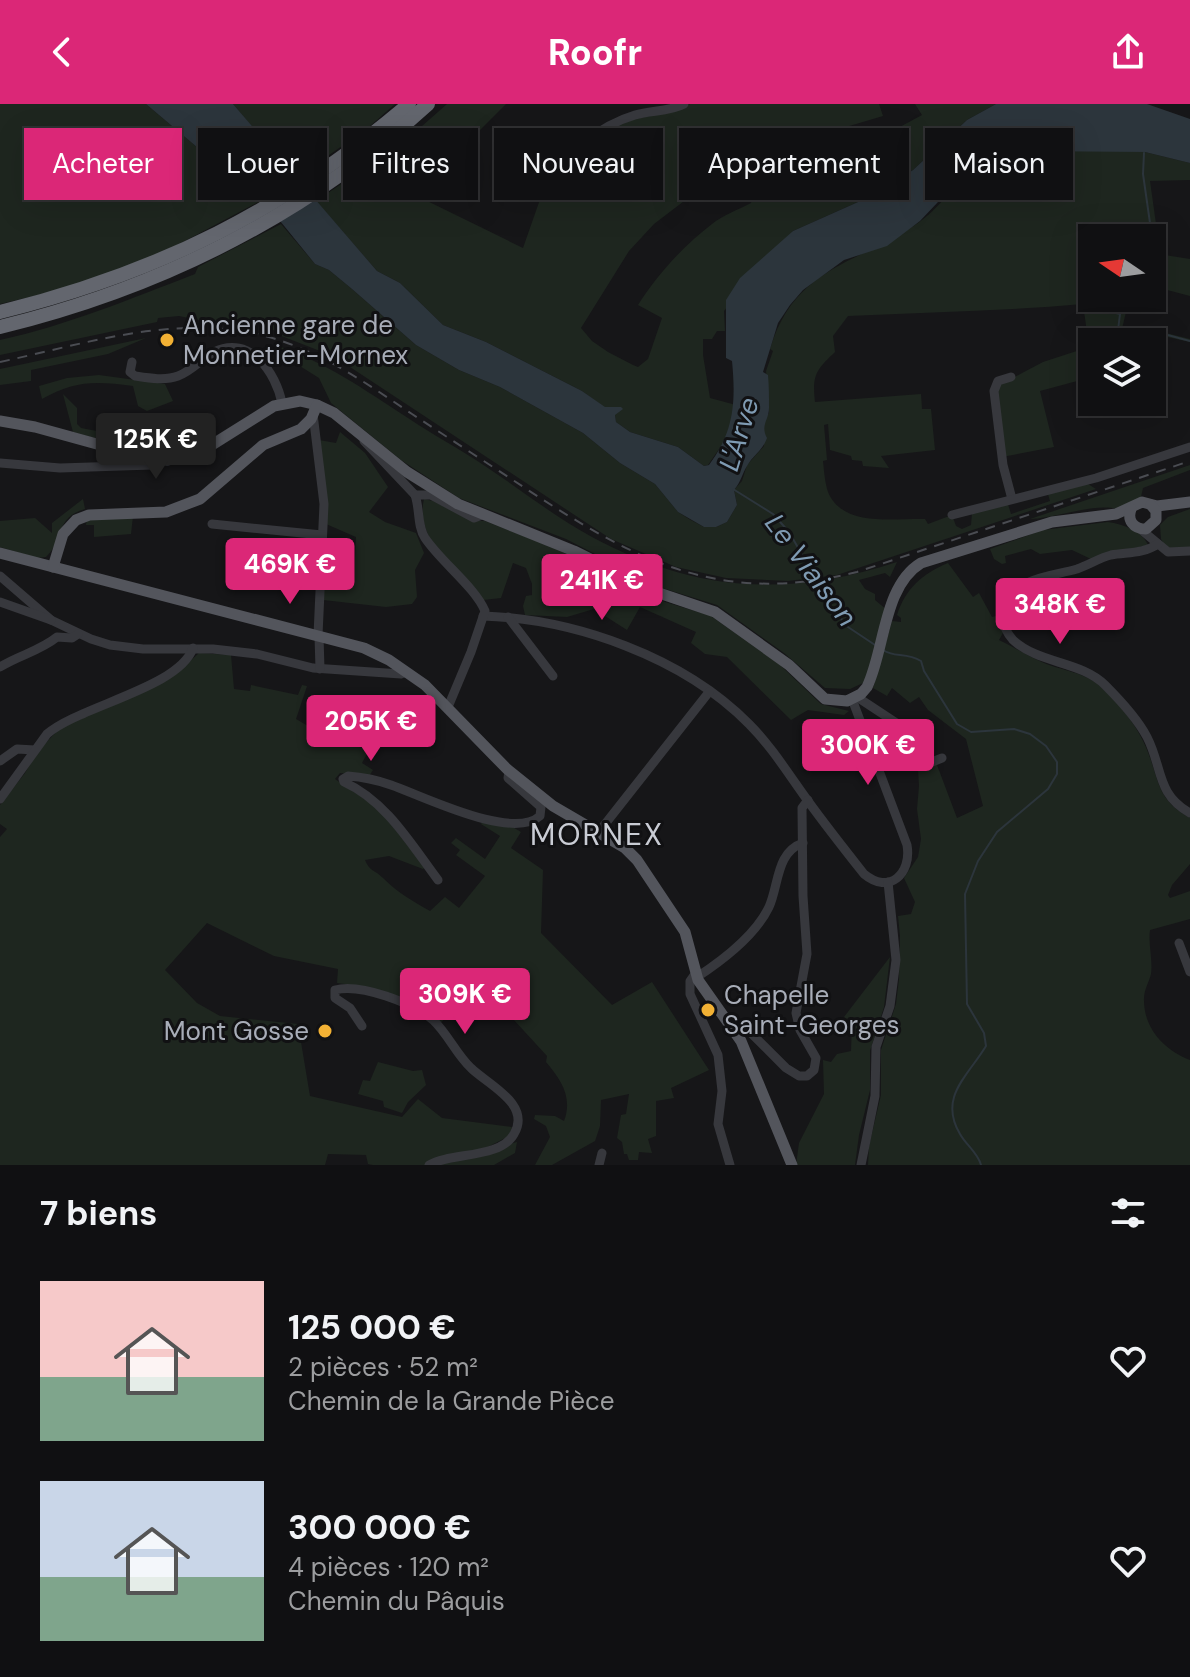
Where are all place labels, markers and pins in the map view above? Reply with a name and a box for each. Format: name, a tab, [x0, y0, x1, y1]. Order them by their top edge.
place label: Ancienne gare de Monnetier-Mornex	[183, 308, 408, 372]
marker: Ancienne gare de Monnetier-Mornex	[158, 331, 176, 349]
pin: 125K €	[91, 413, 221, 481]
pin: 469K €	[225, 538, 355, 606]
pin: 241K €	[537, 554, 667, 622]
pin: 348K €	[995, 578, 1125, 646]
pin: 205K €	[306, 695, 436, 763]
pin: 300K €	[803, 719, 933, 787]
pin: 309K €	[400, 968, 530, 1036]
place label: Chapelle Saint-Georges	[724, 978, 900, 1042]
marker: Chapelle Saint-Georges	[699, 1001, 717, 1019]
place label: Mont Gosse	[164, 1014, 309, 1048]
marker: Mont Gosse	[316, 1022, 334, 1040]

